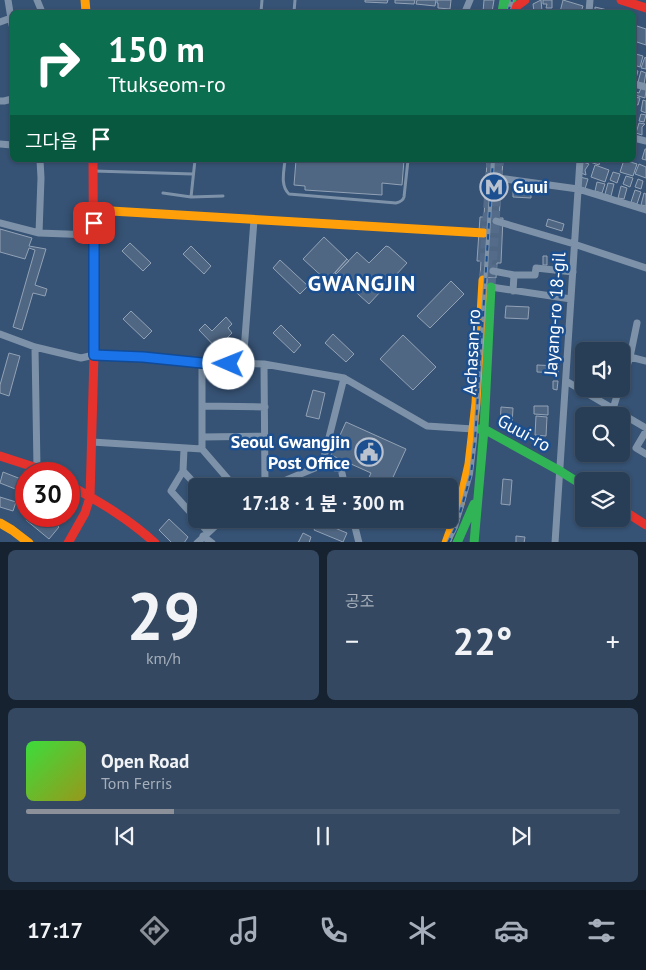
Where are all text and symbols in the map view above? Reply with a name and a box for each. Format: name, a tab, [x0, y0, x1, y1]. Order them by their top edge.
text: 150 m	[108, 26, 205, 72]
icon: right	[25, 30, 90, 95]
text: Ttukseom-ro	[108, 70, 226, 98]
icon: arrive	[87, 125, 115, 153]
text: 그다음	[25, 129, 77, 153]
metro station icon: Guui	[479, 172, 509, 202]
place label: Guui	[513, 175, 548, 198]
pin	[73, 202, 115, 244]
icon: arrive	[80, 209, 108, 237]
street label: Jayang-ro 18-gil	[539, 251, 570, 378]
district label: GWANGJIN	[308, 269, 416, 297]
street label: Achasan-ro	[458, 309, 485, 395]
position arrow	[202, 337, 254, 389]
map controls	[575, 342, 630, 527]
button: sound	[575, 342, 630, 397]
button: search	[575, 407, 630, 462]
street label: Guui-ro	[494, 409, 555, 457]
place label: Seoul Gwangjin Post Office	[231, 430, 350, 474]
public building icon: Seoul Gwangjin Post Office	[354, 437, 384, 467]
speed limit sign: 30	[15, 462, 80, 527]
button: layers	[575, 472, 630, 527]
text: 17:18 · 1 분 · 300 m	[242, 491, 404, 515]
text: 29	[127, 573, 200, 657]
text: 공조	[345, 591, 374, 611]
text: 22°	[453, 616, 512, 665]
text: −	[345, 622, 359, 659]
text: +	[606, 622, 620, 659]
text: km/h	[146, 648, 181, 668]
text: Open Road	[101, 749, 189, 773]
text: Tom Ferris	[101, 773, 172, 793]
icon: previous	[111, 822, 139, 850]
icon: pause	[309, 822, 337, 850]
icon: next	[507, 822, 535, 850]
icon: directions	[137, 913, 172, 948]
icon: music	[227, 913, 262, 948]
icon: phone	[316, 913, 351, 948]
icon: climate	[405, 913, 440, 948]
icon: car	[494, 913, 529, 948]
icon: filters	[584, 913, 619, 948]
text: 17:17	[27, 916, 83, 944]

